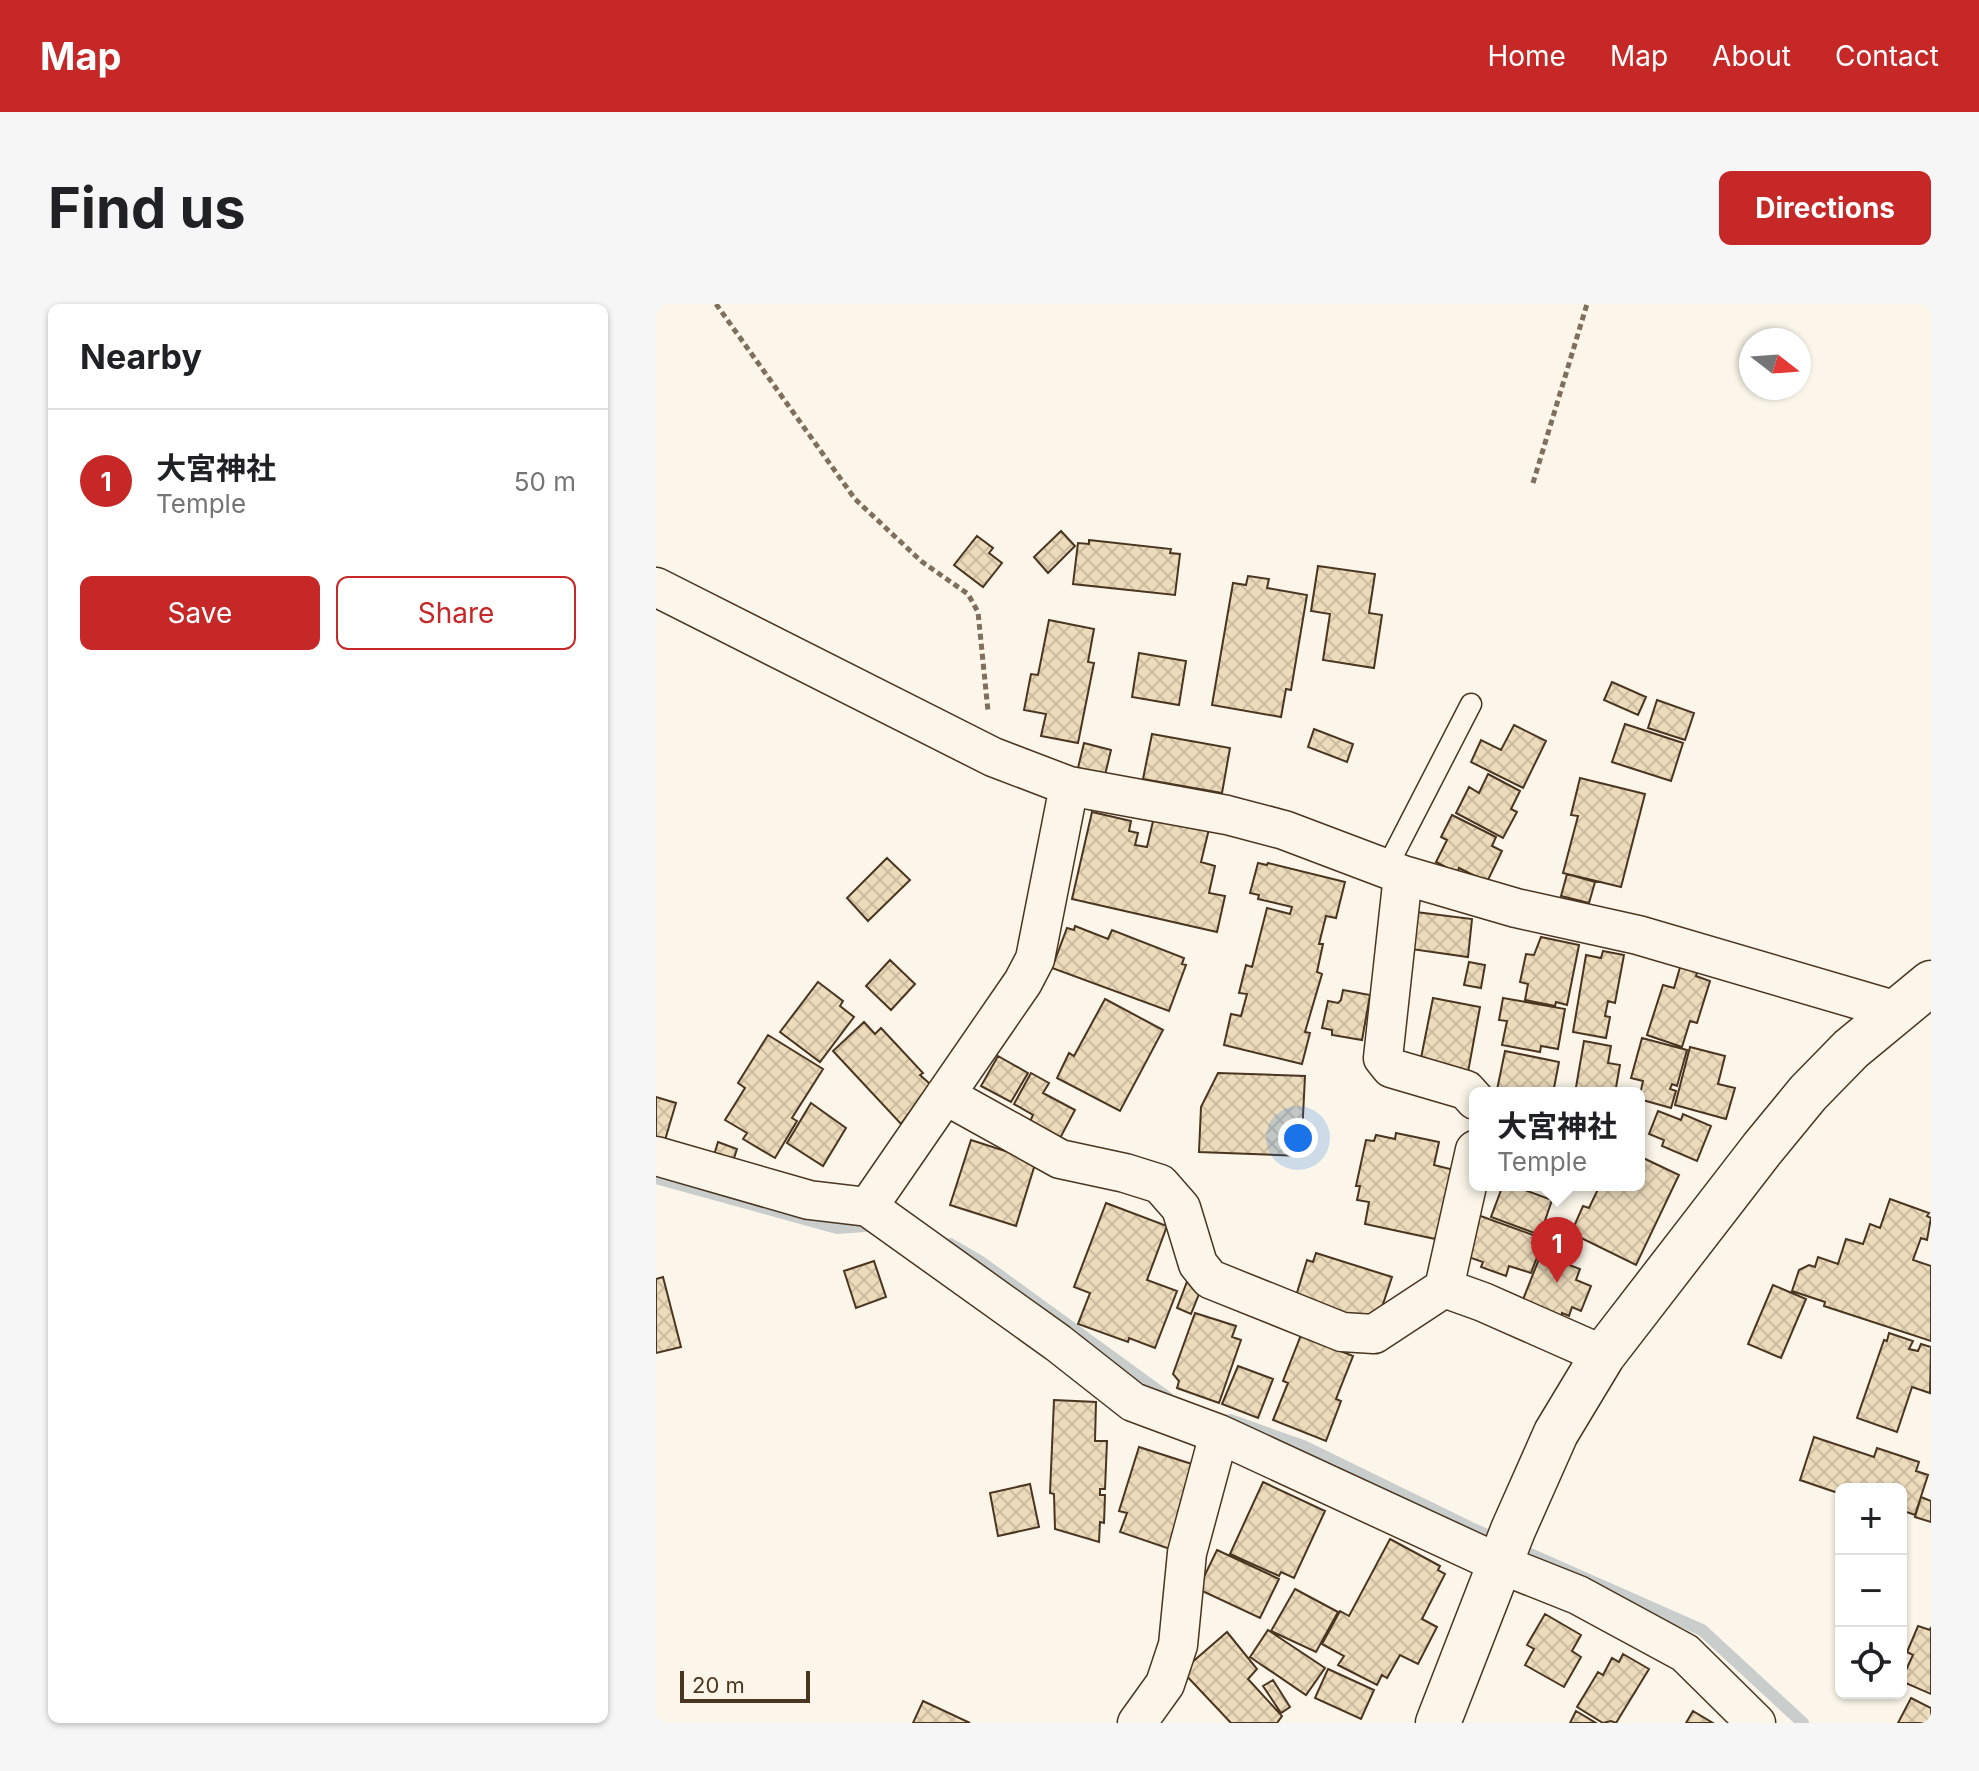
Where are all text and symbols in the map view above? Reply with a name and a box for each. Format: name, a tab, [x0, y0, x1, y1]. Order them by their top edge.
text: Map	[40, 33, 121, 79]
text: Home	[1487, 39, 1566, 73]
text: Map	[1610, 39, 1668, 73]
text: About	[1712, 39, 1791, 73]
text: Contact	[1835, 39, 1939, 73]
button: Directions	[1719, 171, 1931, 245]
text: Find us	[48, 174, 246, 242]
north arrow	[1739, 328, 1811, 400]
text: Nearby	[80, 336, 202, 377]
text: 大宮神社	[156, 450, 276, 486]
text: 1	[100, 466, 112, 497]
text: 50 m	[514, 466, 576, 497]
text: Temple	[156, 488, 246, 519]
button: Save	[80, 576, 320, 650]
button: Share	[336, 576, 576, 650]
popup	[1469, 1087, 1645, 1191]
text: 大宮神社	[1497, 1108, 1617, 1144]
your location	[1278, 1118, 1318, 1158]
text: Temple	[1497, 1146, 1587, 1177]
pin: 1	[1531, 1217, 1583, 1283]
map controls	[1835, 1483, 1907, 1699]
button: +	[1835, 1483, 1907, 1555]
button: −	[1835, 1555, 1907, 1627]
button: locate	[1835, 1627, 1907, 1699]
scale bar	[680, 1667, 810, 1703]
text: 20 m	[692, 1672, 745, 1698]

